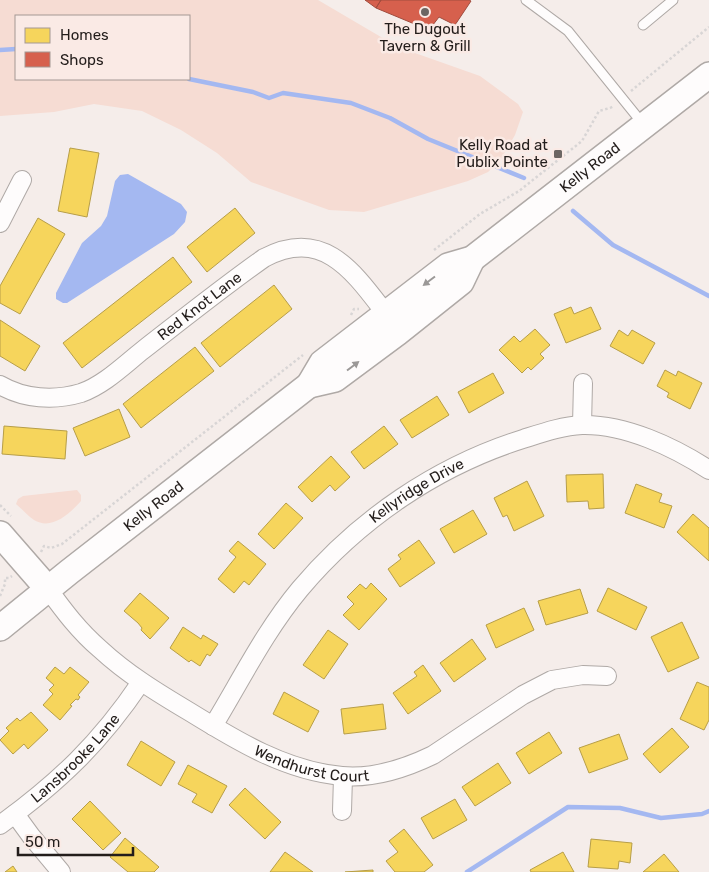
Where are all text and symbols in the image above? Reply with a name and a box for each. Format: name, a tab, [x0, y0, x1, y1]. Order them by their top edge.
marker: The Dugout Tavern & Grill	[419, 6, 431, 18]
legend	[15, 15, 190, 80]
place label: The Dugout Tavern & Grill	[379, 20, 471, 55]
text: Homes	[60, 26, 109, 44]
text: Shops	[60, 51, 104, 69]
place label: Kelly Road at Publix Pointe	[456, 136, 548, 171]
street label: Kelly Road	[556, 138, 624, 196]
marker: Kelly Road at Publix Pointe	[552, 148, 564, 160]
street label: Red Knot Lane	[154, 268, 245, 344]
one-way arrow	[422, 276, 436, 286]
one-way arrow	[346, 360, 359, 371]
street label: Kellyridge Drive	[366, 455, 467, 527]
street label: Kelly Road	[120, 477, 187, 535]
street label: Lansbrooke Lane	[27, 710, 124, 807]
street label: Wendhurst Court	[251, 741, 370, 786]
scale bar	[18, 824, 132, 856]
text: 50 m	[25, 833, 60, 851]

